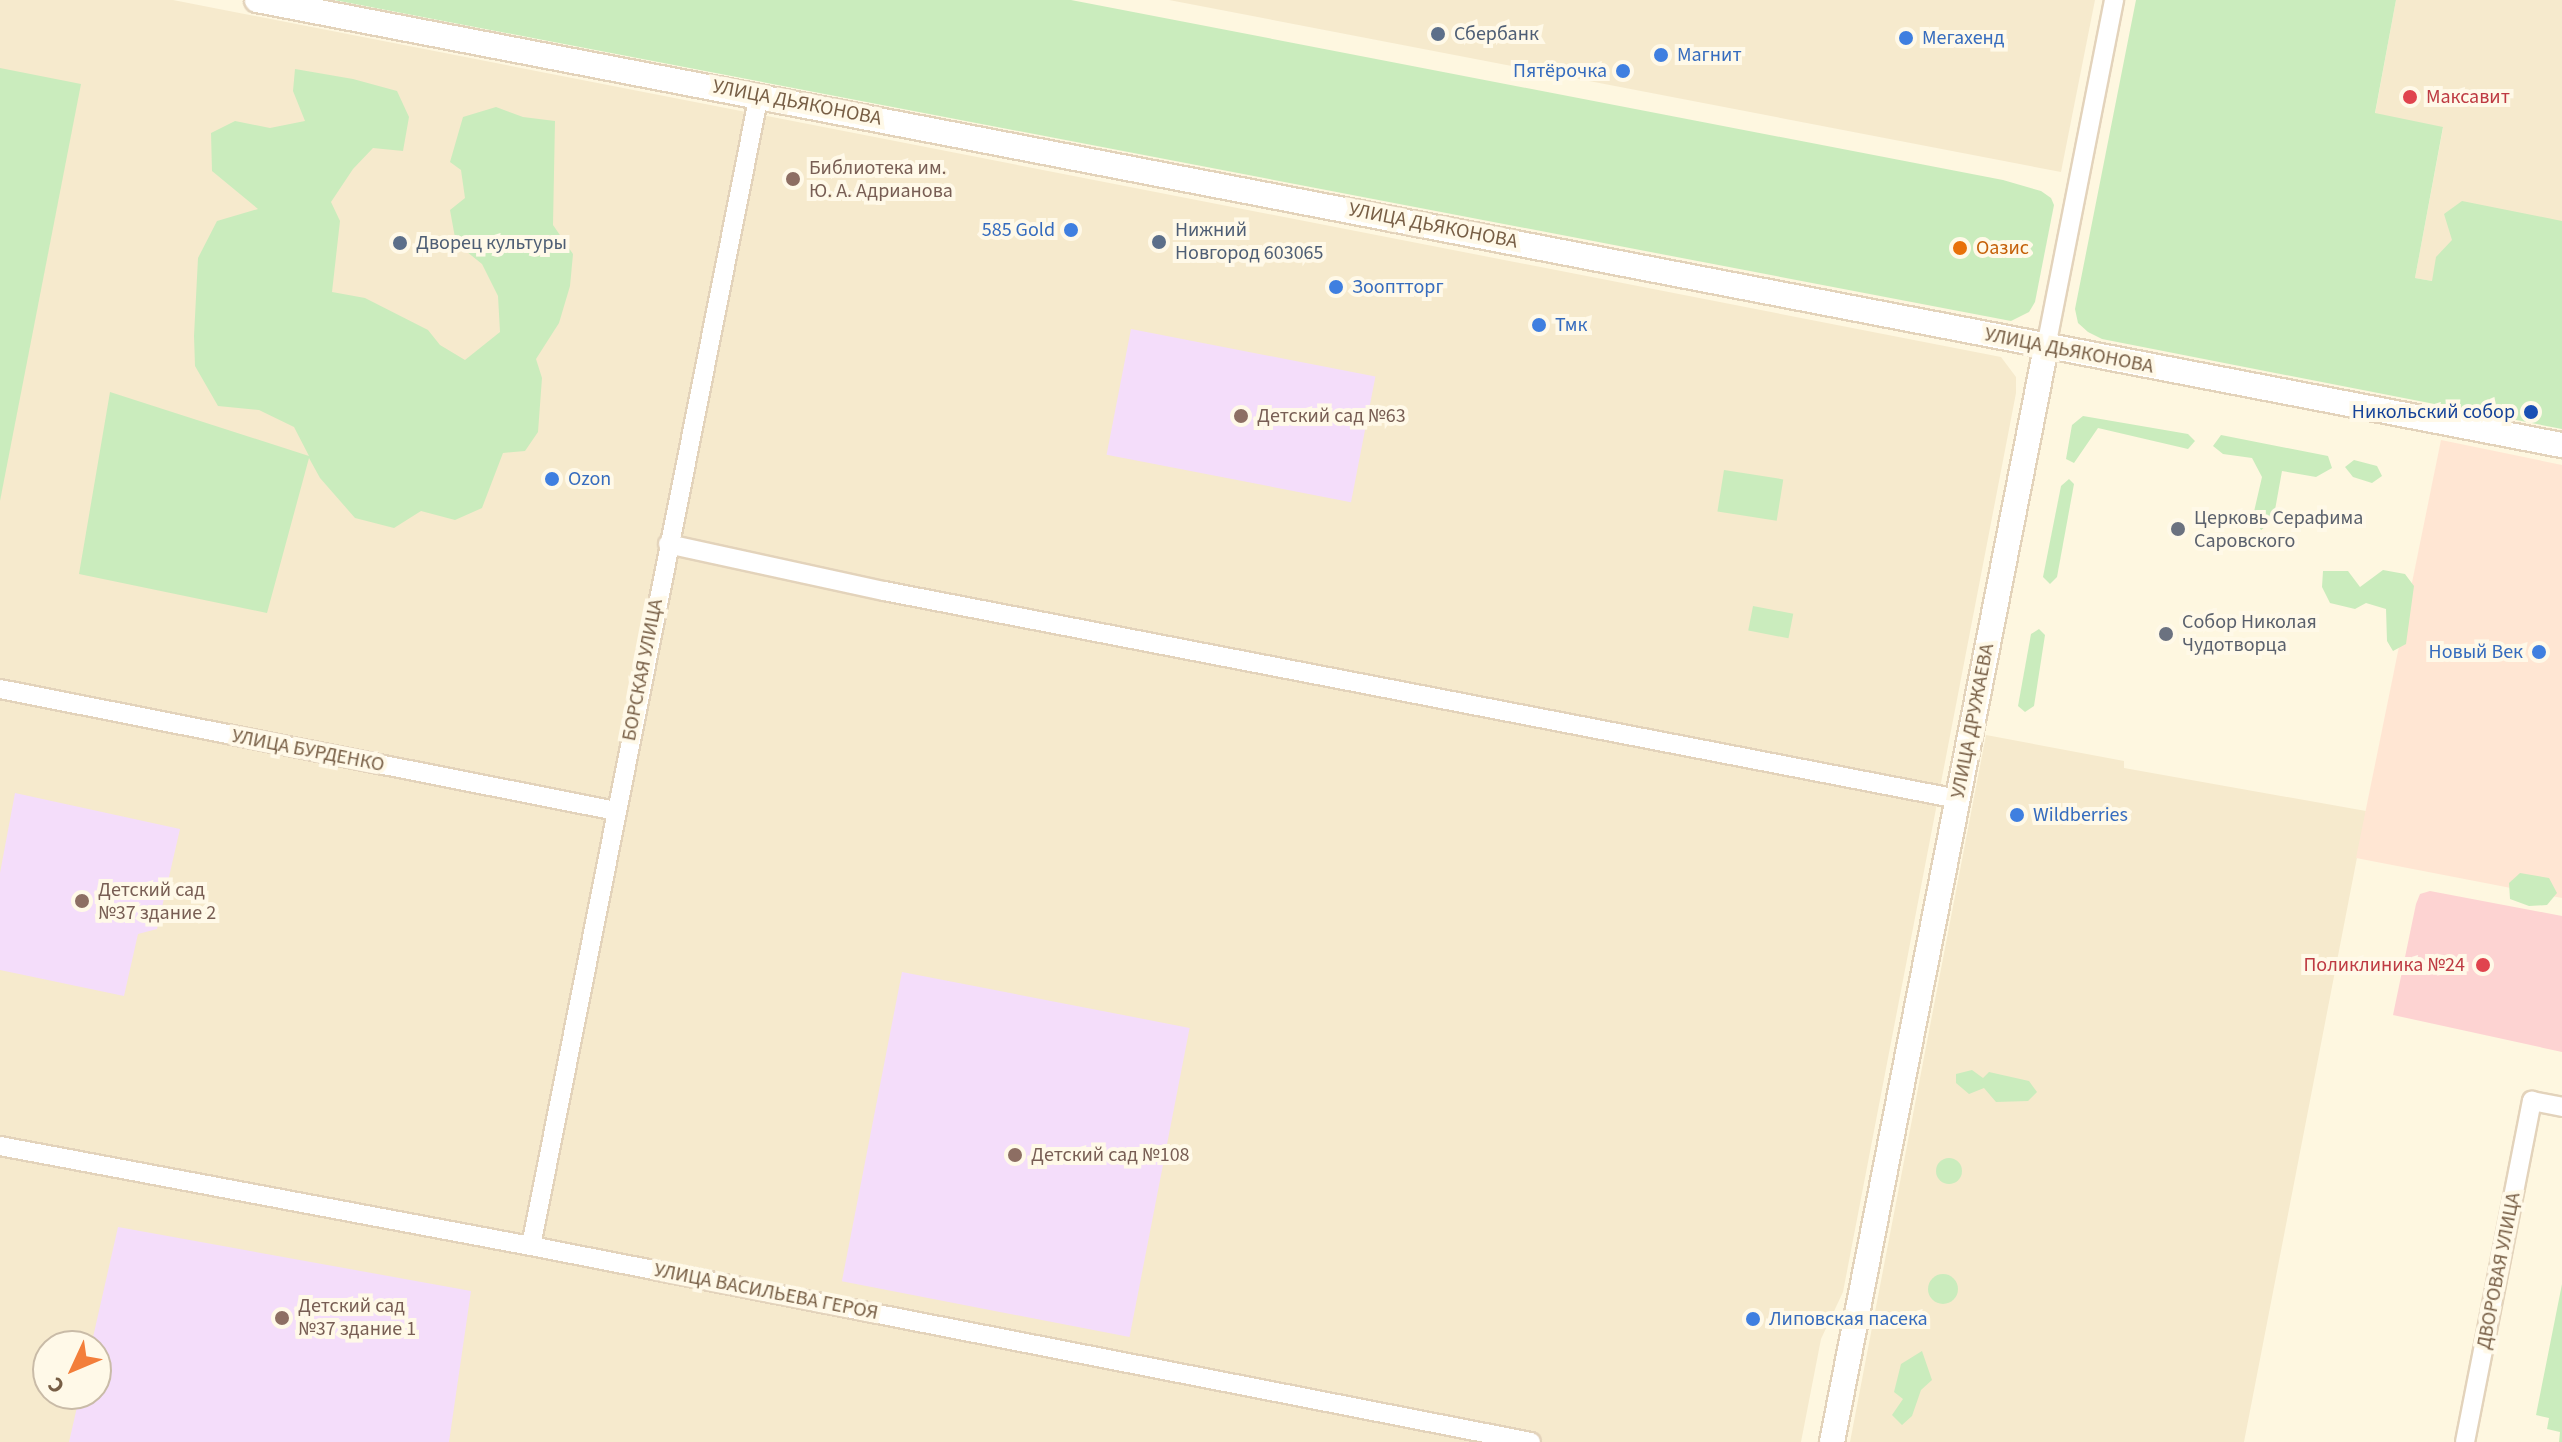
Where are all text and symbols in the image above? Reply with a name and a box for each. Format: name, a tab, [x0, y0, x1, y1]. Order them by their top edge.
place label: Сбербанк	[1454, 22, 1539, 46]
marker: Сбербанк	[1429, 25, 1447, 43]
place label: Мегахенд	[1922, 26, 2004, 50]
marker: Мегахенд	[1897, 29, 1915, 47]
place label: Магнит	[1677, 43, 1742, 67]
marker: Магнит	[1652, 46, 1670, 64]
place label: Пятёрочка	[1513, 59, 1607, 83]
marker: Пятёрочка	[1614, 62, 1632, 80]
street label: УЛИЦА ДЬЯКОНОВА	[710, 75, 884, 131]
place label: Максавит	[2426, 85, 2510, 109]
marker: Максавит	[2401, 88, 2419, 106]
place label: Библиотека им. Ю. А. Адрианова	[809, 156, 953, 203]
marker: Библиотека им. Ю. А. Адрианова	[784, 170, 802, 188]
street label: УЛИЦА ДЬЯКОНОВА	[1346, 198, 1520, 254]
place label: 585 Gold	[982, 218, 1055, 242]
place label: Нижний Новгород 603065	[1175, 218, 1323, 265]
marker: 585 Gold	[1062, 221, 1080, 239]
place label: Дворец культуры	[416, 231, 567, 255]
marker: Нижний Новгород 603065	[1150, 233, 1168, 251]
marker: Дворец культуры	[391, 234, 409, 252]
place label: Оазис	[1976, 236, 2029, 260]
marker: Оазис	[1951, 239, 1969, 257]
place label: Зооптторг	[1352, 275, 1444, 299]
marker: Зооптторг	[1327, 278, 1345, 296]
place label: Тмк	[1555, 313, 1587, 337]
marker: Тмк	[1530, 316, 1548, 334]
street label: УЛИЦА ДЬЯКОНОВА	[1982, 323, 2156, 379]
place label: Никольский собор	[2352, 400, 2515, 424]
marker: Никольский собор	[2522, 403, 2540, 421]
place label: Детский сад №63	[1257, 404, 1406, 428]
marker: Детский сад №63	[1232, 407, 1250, 425]
place label: Ozon	[568, 467, 611, 491]
marker: Ozon	[543, 470, 561, 488]
place label: Церковь Серафима Саровского	[2194, 506, 2363, 553]
marker: Церковь Серафима Саровского	[2169, 520, 2187, 538]
street label: БОРСКАЯ УЛИЦА	[617, 597, 669, 743]
place label: Собор Николая Чудотворца	[2182, 610, 2317, 657]
marker: Собор Николая Чудотворца	[2157, 625, 2175, 643]
place label: Новый Век	[2429, 640, 2523, 664]
street label: УЛИЦА ДРУЖАЕВА	[1946, 642, 2000, 800]
marker: Новый Век	[2530, 643, 2548, 661]
street label: УЛИЦА БУРДЕНКО	[230, 724, 386, 778]
place label: Wildberries	[2033, 803, 2128, 827]
marker: Wildberries	[2008, 806, 2026, 824]
place label: Детский сад №37 здание 2	[98, 878, 216, 925]
marker: Детский сад №37 здание 2	[73, 892, 91, 910]
place label: Поликлиника №24	[2303, 953, 2465, 977]
marker: Поликлиника №24	[2472, 954, 2494, 976]
place label: Детский сад №108	[1031, 1143, 1190, 1167]
marker: Детский сад №108	[1006, 1146, 1024, 1164]
street label: ДВОРОВАЯ УЛИЦА	[2472, 1191, 2526, 1351]
street label: УЛИЦА ВАСИЛЬЕВА ГЕРОЯ	[652, 1259, 880, 1325]
place label: Детский сад №37 здание 1	[298, 1294, 416, 1341]
place label: Липовская пасека	[1769, 1307, 1928, 1331]
marker: Детский сад №37 здание 1	[273, 1309, 291, 1327]
marker: Липовская пасека	[1744, 1310, 1762, 1328]
north arrow	[32, 1330, 112, 1410]
text: С	[40, 1370, 72, 1401]

